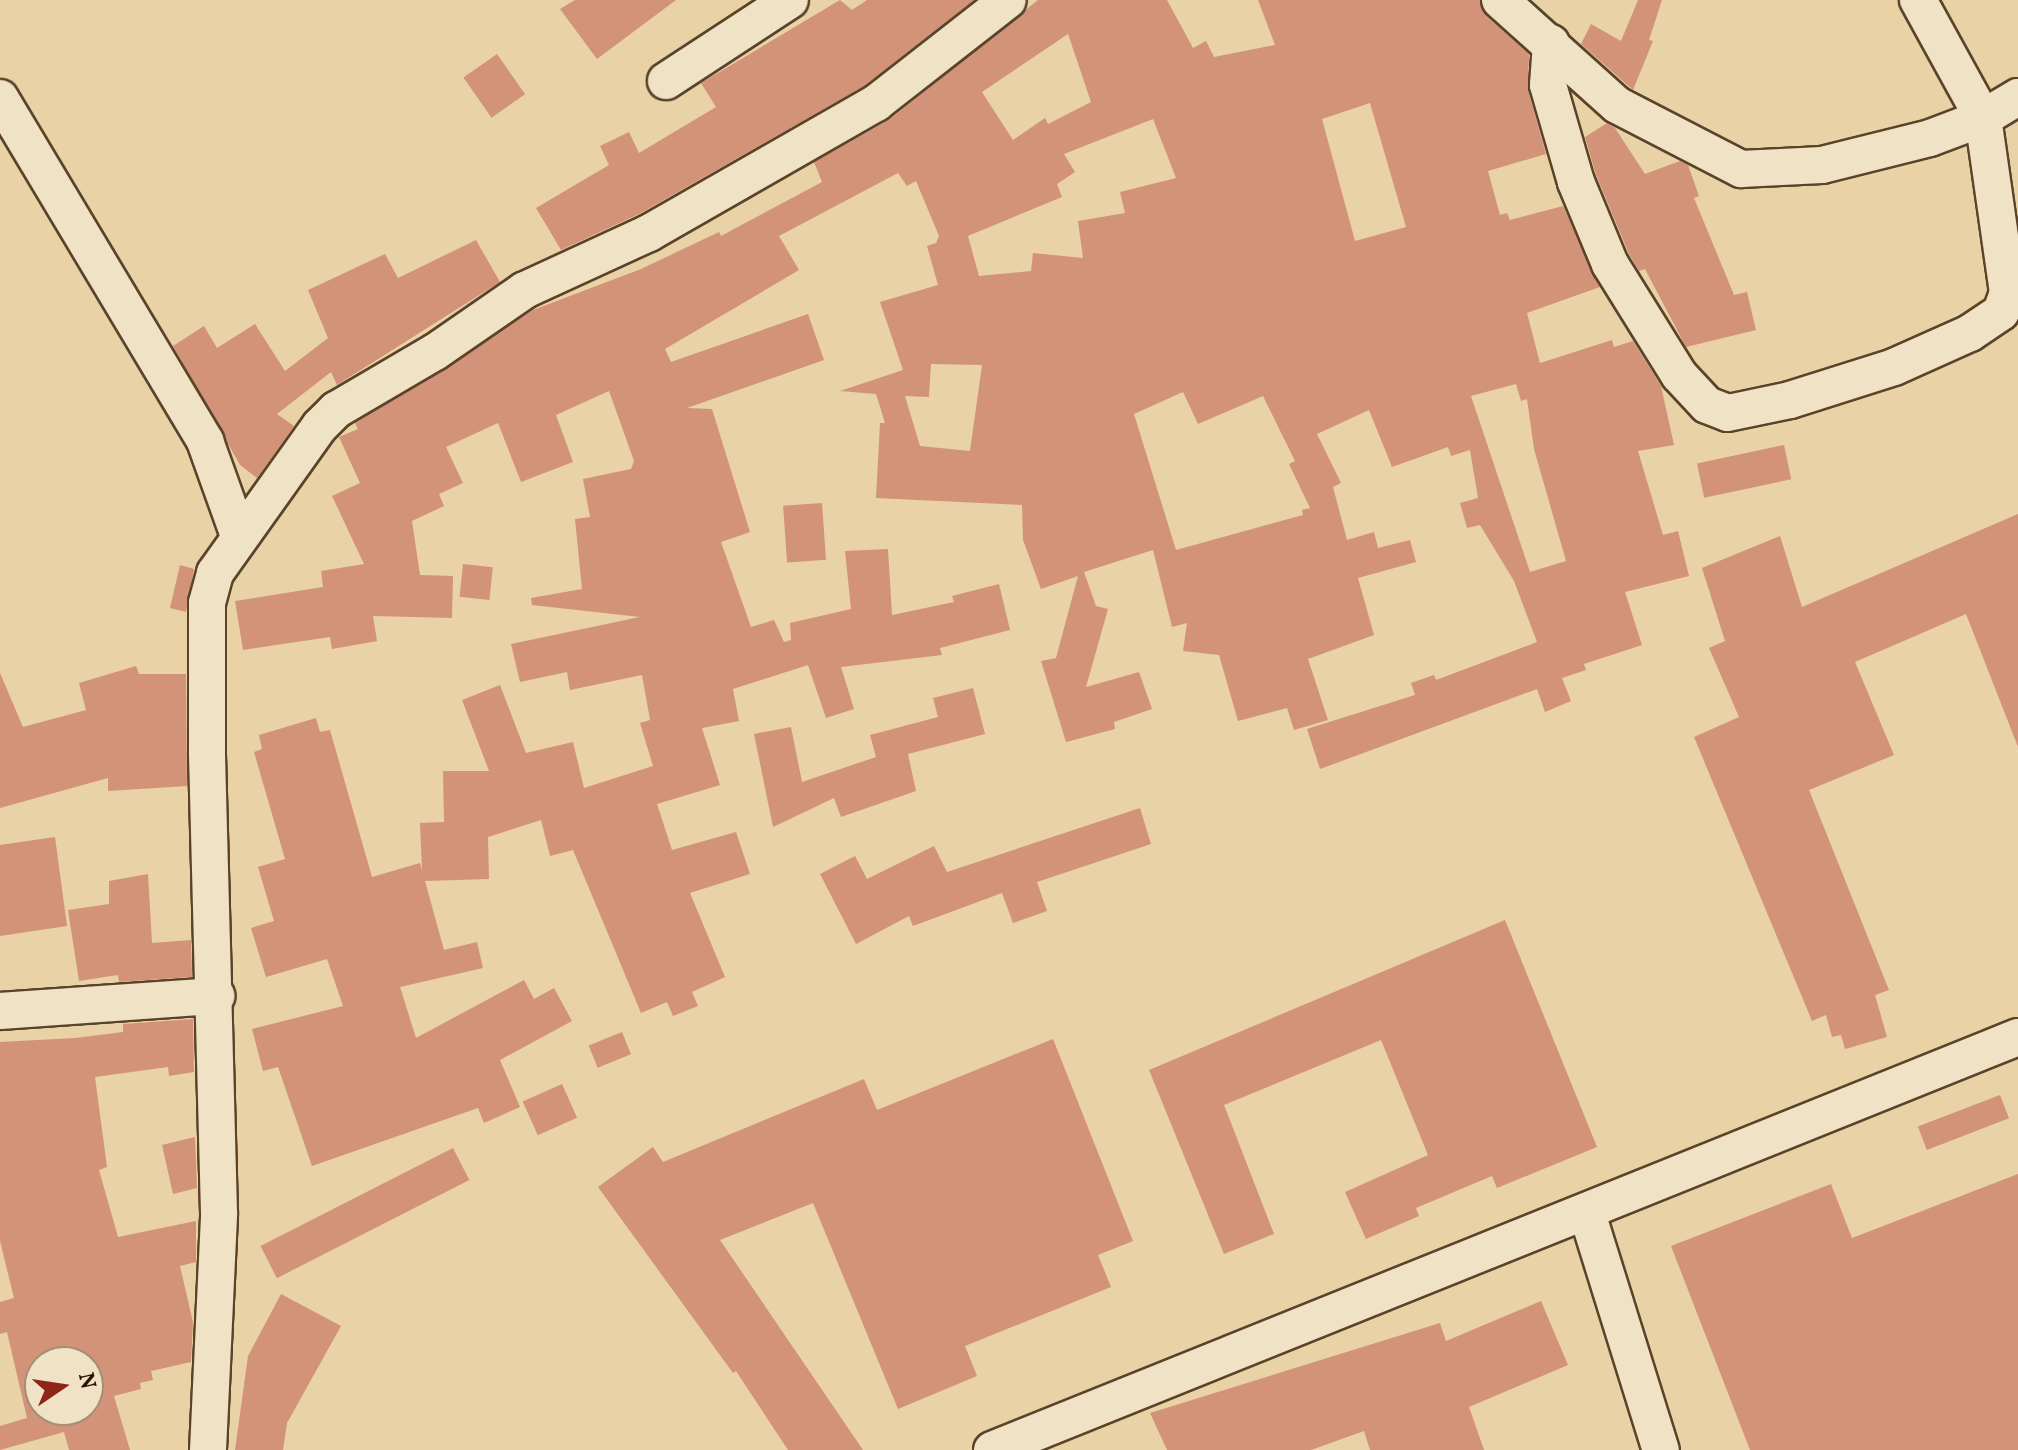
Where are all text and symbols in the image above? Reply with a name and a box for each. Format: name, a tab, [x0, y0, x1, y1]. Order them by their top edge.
north arrow	[24, 1346, 104, 1426]
text: N	[69, 1370, 103, 1392]

